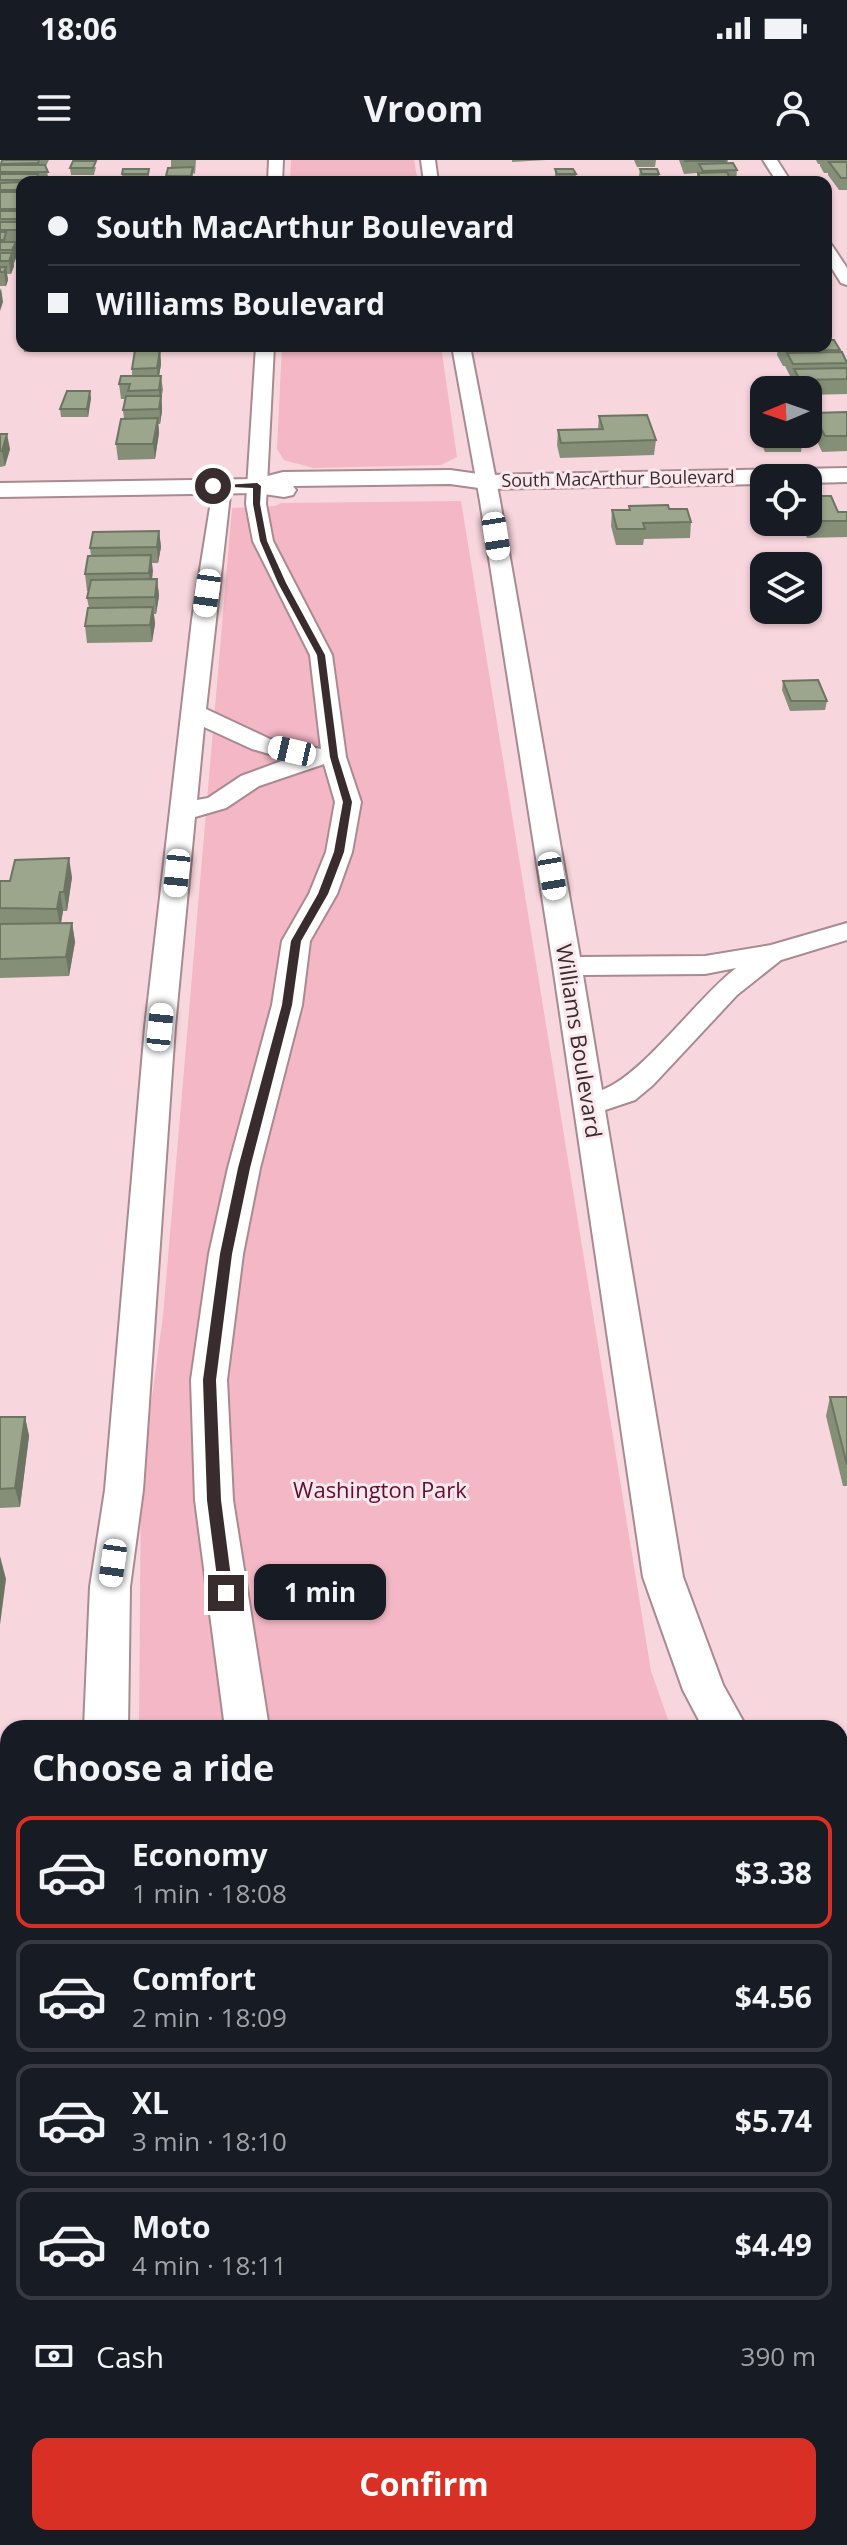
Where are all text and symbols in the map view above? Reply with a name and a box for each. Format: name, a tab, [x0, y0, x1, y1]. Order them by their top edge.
text: 18:06	[40, 8, 117, 49]
text: Vroom	[364, 84, 483, 133]
icon: menu	[32, 86, 76, 130]
icon: person	[771, 86, 815, 130]
text: South MacArthur Boulevard	[96, 206, 515, 247]
text: Williams Boulevard	[96, 283, 385, 324]
north arrow	[750, 376, 822, 448]
map controls	[750, 376, 822, 624]
street label: South MacArthur Boulevard	[501, 464, 735, 492]
button: locate	[750, 464, 822, 536]
route start	[195, 468, 231, 504]
car	[480, 510, 512, 562]
button: layers	[750, 552, 822, 624]
car	[192, 568, 222, 618]
car	[266, 734, 318, 768]
car	[163, 848, 191, 898]
car	[536, 850, 568, 902]
street label: Williams Boulevard	[550, 942, 610, 1140]
car	[146, 1002, 174, 1052]
park label: Washington Park	[293, 1474, 467, 1504]
car	[98, 1538, 128, 1588]
callout: 1 min	[254, 1565, 386, 1621]
text: 1 min	[284, 1574, 356, 1610]
route end	[208, 1575, 244, 1611]
text: Choose a ride	[32, 1743, 274, 1792]
text: Economy	[132, 1834, 268, 1875]
icon: car	[36, 1836, 108, 1908]
text: $3.38	[735, 1852, 812, 1893]
text: 1 min · 18:08	[132, 1875, 287, 1911]
text: Comfort	[132, 1958, 256, 1999]
icon: car	[36, 1960, 108, 2032]
text: $4.56	[735, 1976, 812, 2017]
text: 2 min · 18:09	[132, 1999, 287, 2035]
text: XL	[132, 2082, 169, 2123]
icon: car	[36, 2084, 108, 2156]
text: $5.74	[735, 2100, 812, 2141]
text: 3 min · 18:10	[132, 2123, 287, 2159]
text: Moto	[132, 2206, 210, 2247]
icon: car	[36, 2208, 108, 2280]
text: $4.49	[735, 2224, 812, 2265]
text: 4 min · 18:11	[132, 2247, 287, 2283]
icon: cash	[32, 2334, 76, 2378]
text: Cash	[96, 2336, 164, 2377]
text: 390 m	[741, 2338, 816, 2374]
button: Confirm	[32, 2438, 816, 2530]

